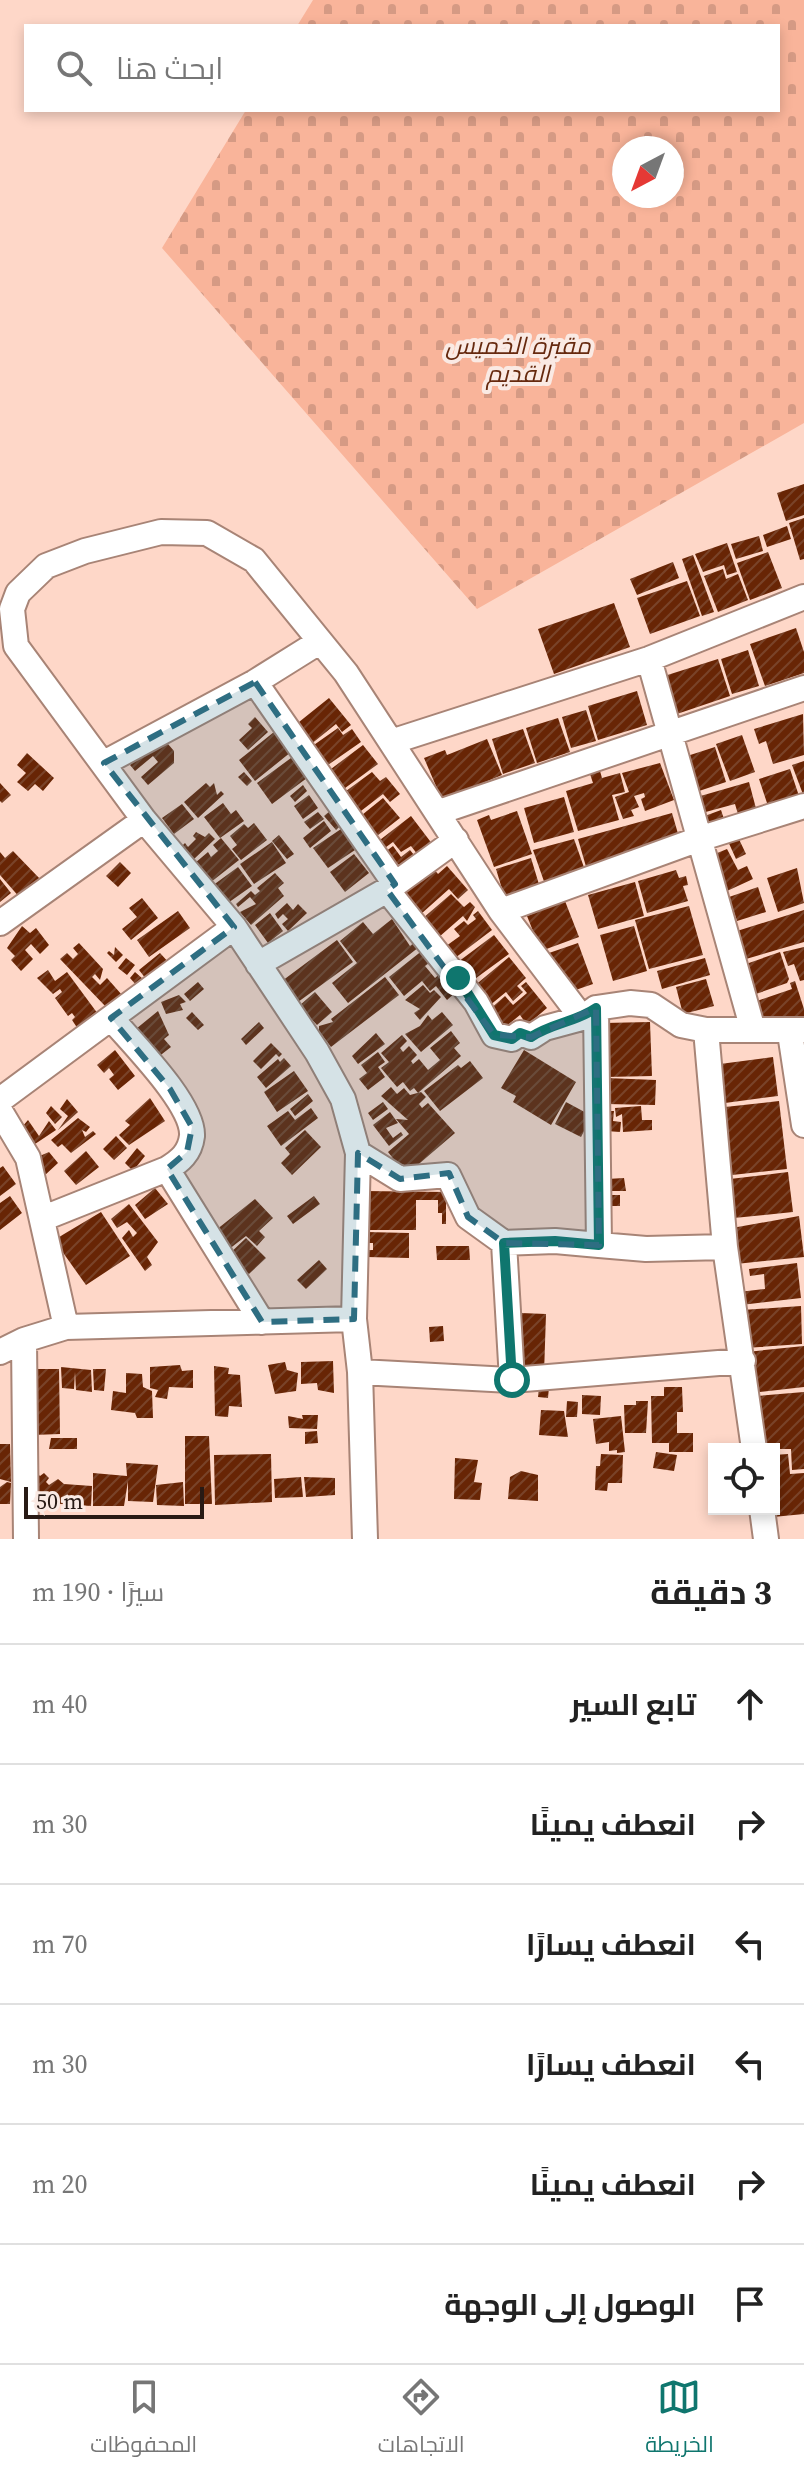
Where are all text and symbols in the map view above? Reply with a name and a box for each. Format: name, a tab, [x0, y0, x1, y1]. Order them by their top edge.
search box	[24, 24, 780, 112]
icon: search	[52, 46, 96, 90]
text: ابحث هنا	[116, 48, 223, 89]
north arrow	[612, 136, 684, 208]
park label: مقبرة الخميس القديم	[445, 329, 591, 390]
route end	[440, 960, 476, 996]
route start	[494, 1362, 530, 1398]
map controls	[708, 1443, 780, 1515]
button: locate	[708, 1443, 780, 1515]
scale bar	[24, 1483, 204, 1519]
text: 50 m	[36, 1486, 83, 1516]
text: 3 دقيقة	[650, 1569, 772, 1615]
text: سيرًا · 190 m	[32, 1574, 164, 1610]
icon: ahead	[728, 1682, 772, 1726]
text: تابع السير	[570, 1684, 696, 1725]
text: 40 m	[32, 1686, 88, 1722]
icon: right	[728, 1802, 772, 1846]
text: انعطف يمينًا	[530, 1804, 696, 1845]
text: 30 m	[32, 1806, 88, 1842]
icon: left	[728, 1922, 772, 1966]
text: انعطف يسارًا	[526, 1924, 696, 1965]
text: 70 m	[32, 1926, 88, 1962]
icon: left	[728, 2042, 772, 2086]
text: انعطف يسارًا	[526, 2044, 696, 2085]
text: 30 m	[32, 2046, 88, 2082]
icon: right	[728, 2162, 772, 2206]
text: انعطف يمينًا	[530, 2164, 696, 2205]
text: 20 m	[32, 2166, 88, 2202]
icon: arrive	[728, 2282, 772, 2326]
text: الوصول إلى الوجهة	[444, 2284, 696, 2325]
tab: المحفوظات	[90, 2375, 197, 2465]
tab: الاتجاهات	[378, 2375, 465, 2465]
tab: الخريطة	[645, 2375, 714, 2465]

